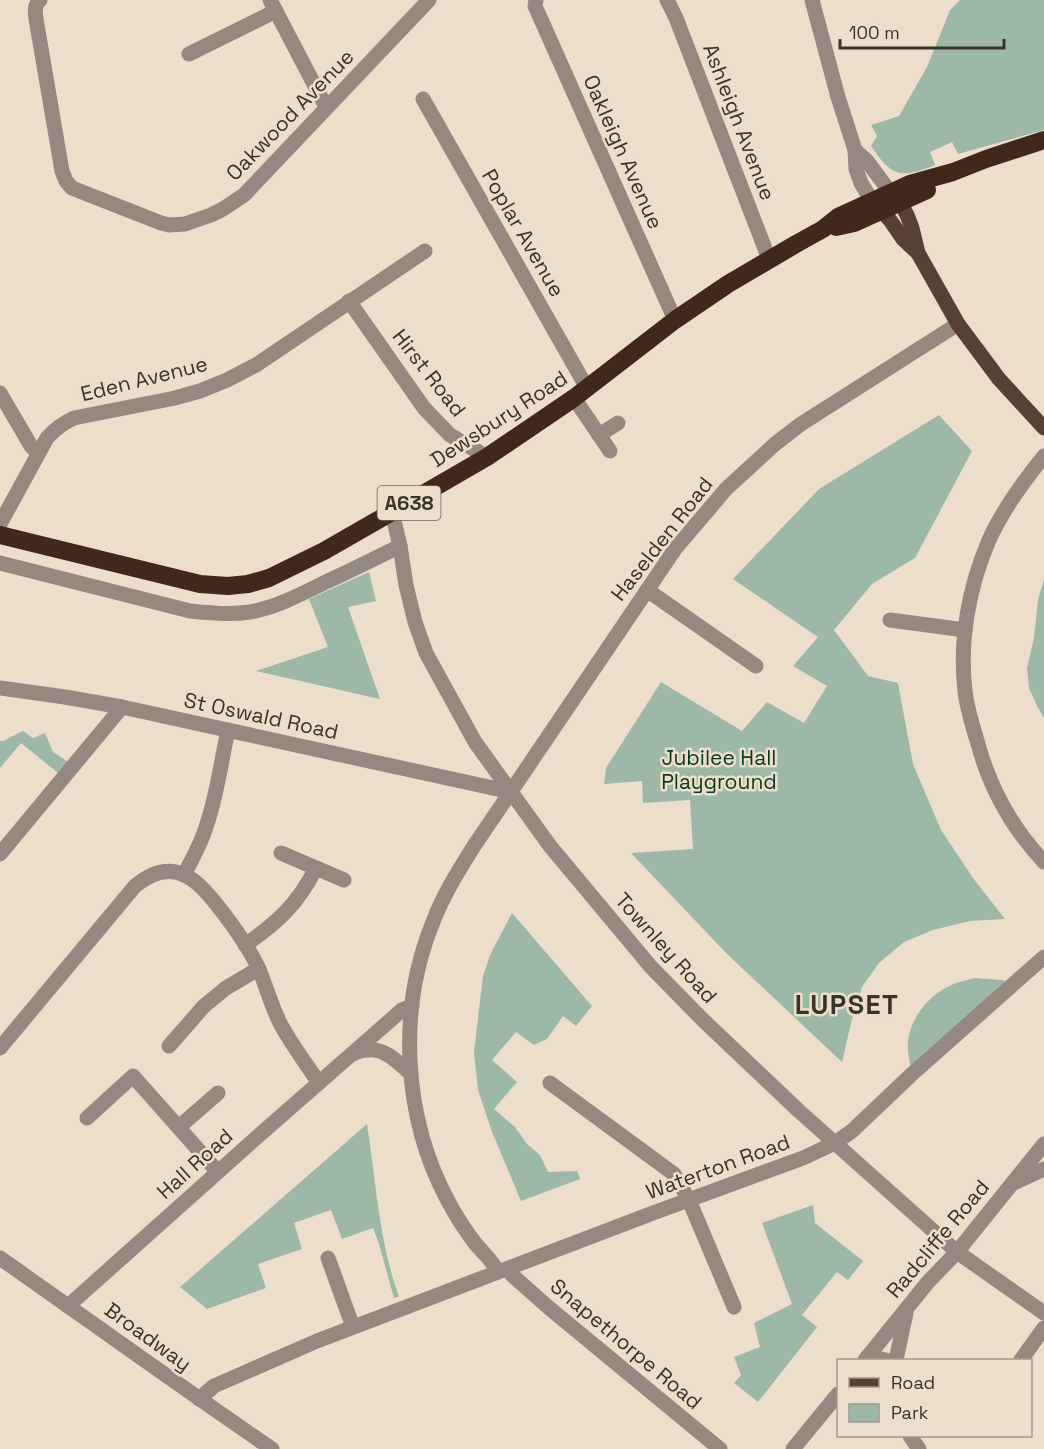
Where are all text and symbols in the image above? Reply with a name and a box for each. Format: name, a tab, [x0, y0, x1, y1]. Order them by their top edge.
scale bar	[840, 12, 1004, 50]
text: 100 m	[849, 21, 900, 44]
street label: Ashleigh Avenue	[697, 40, 782, 204]
street label: Oakwood Avenue	[220, 43, 359, 186]
street label: Oakleigh Avenue	[577, 71, 670, 233]
street label: Poplar Avenue	[476, 164, 571, 302]
street label: Hirst Road	[387, 323, 472, 422]
street label: Eden Avenue	[78, 350, 210, 407]
street label: Dewsbury Road	[425, 364, 572, 473]
street label: Haselden Road	[605, 471, 718, 606]
road number: A638	[378, 486, 440, 520]
street label: St Oswald Road	[181, 686, 341, 745]
park label: Jubilee Hall Playground	[661, 744, 777, 795]
street label: Townley Road	[609, 887, 723, 1009]
district label: LUPSET	[795, 987, 899, 1022]
street label: Hall Road	[151, 1122, 238, 1205]
street label: Waterton Road	[642, 1128, 794, 1205]
street label: Radcliffe Road	[880, 1174, 995, 1303]
street label: Snapethorpe Road	[545, 1272, 708, 1415]
street label: Broadway	[99, 1296, 197, 1377]
legend	[837, 1359, 1032, 1437]
text: Road	[891, 1371, 935, 1394]
text: Park	[891, 1401, 929, 1424]

